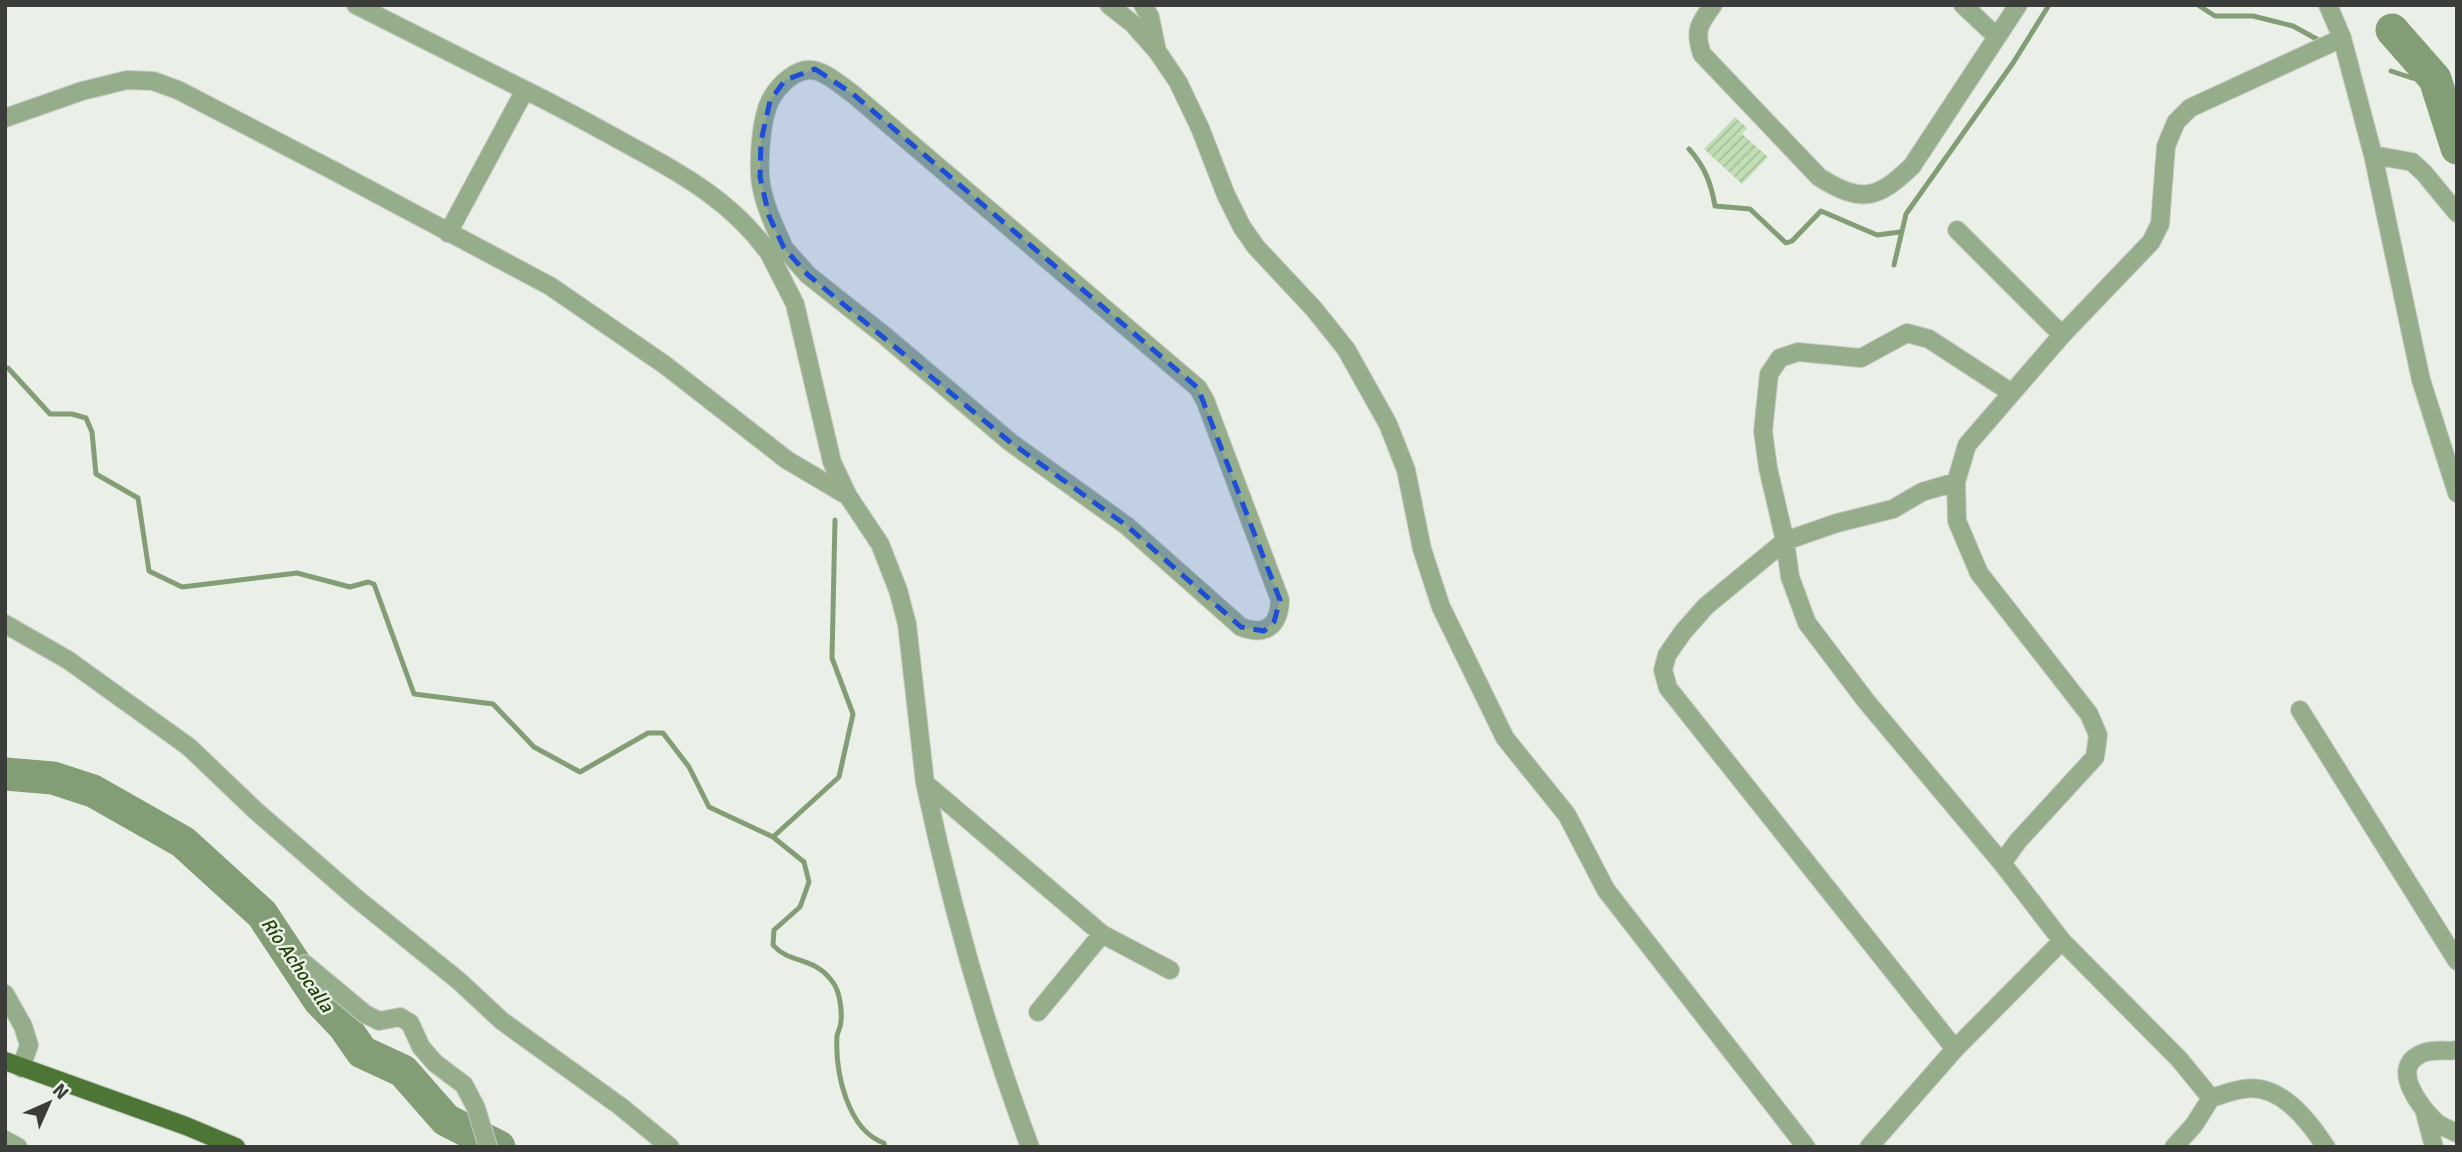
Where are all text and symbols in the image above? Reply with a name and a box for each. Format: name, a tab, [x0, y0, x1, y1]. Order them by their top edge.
water label: Río Achocalla	[255, 913, 339, 1018]
north arrow	[14, 1068, 84, 1138]
text: N	[47, 1079, 73, 1105]

